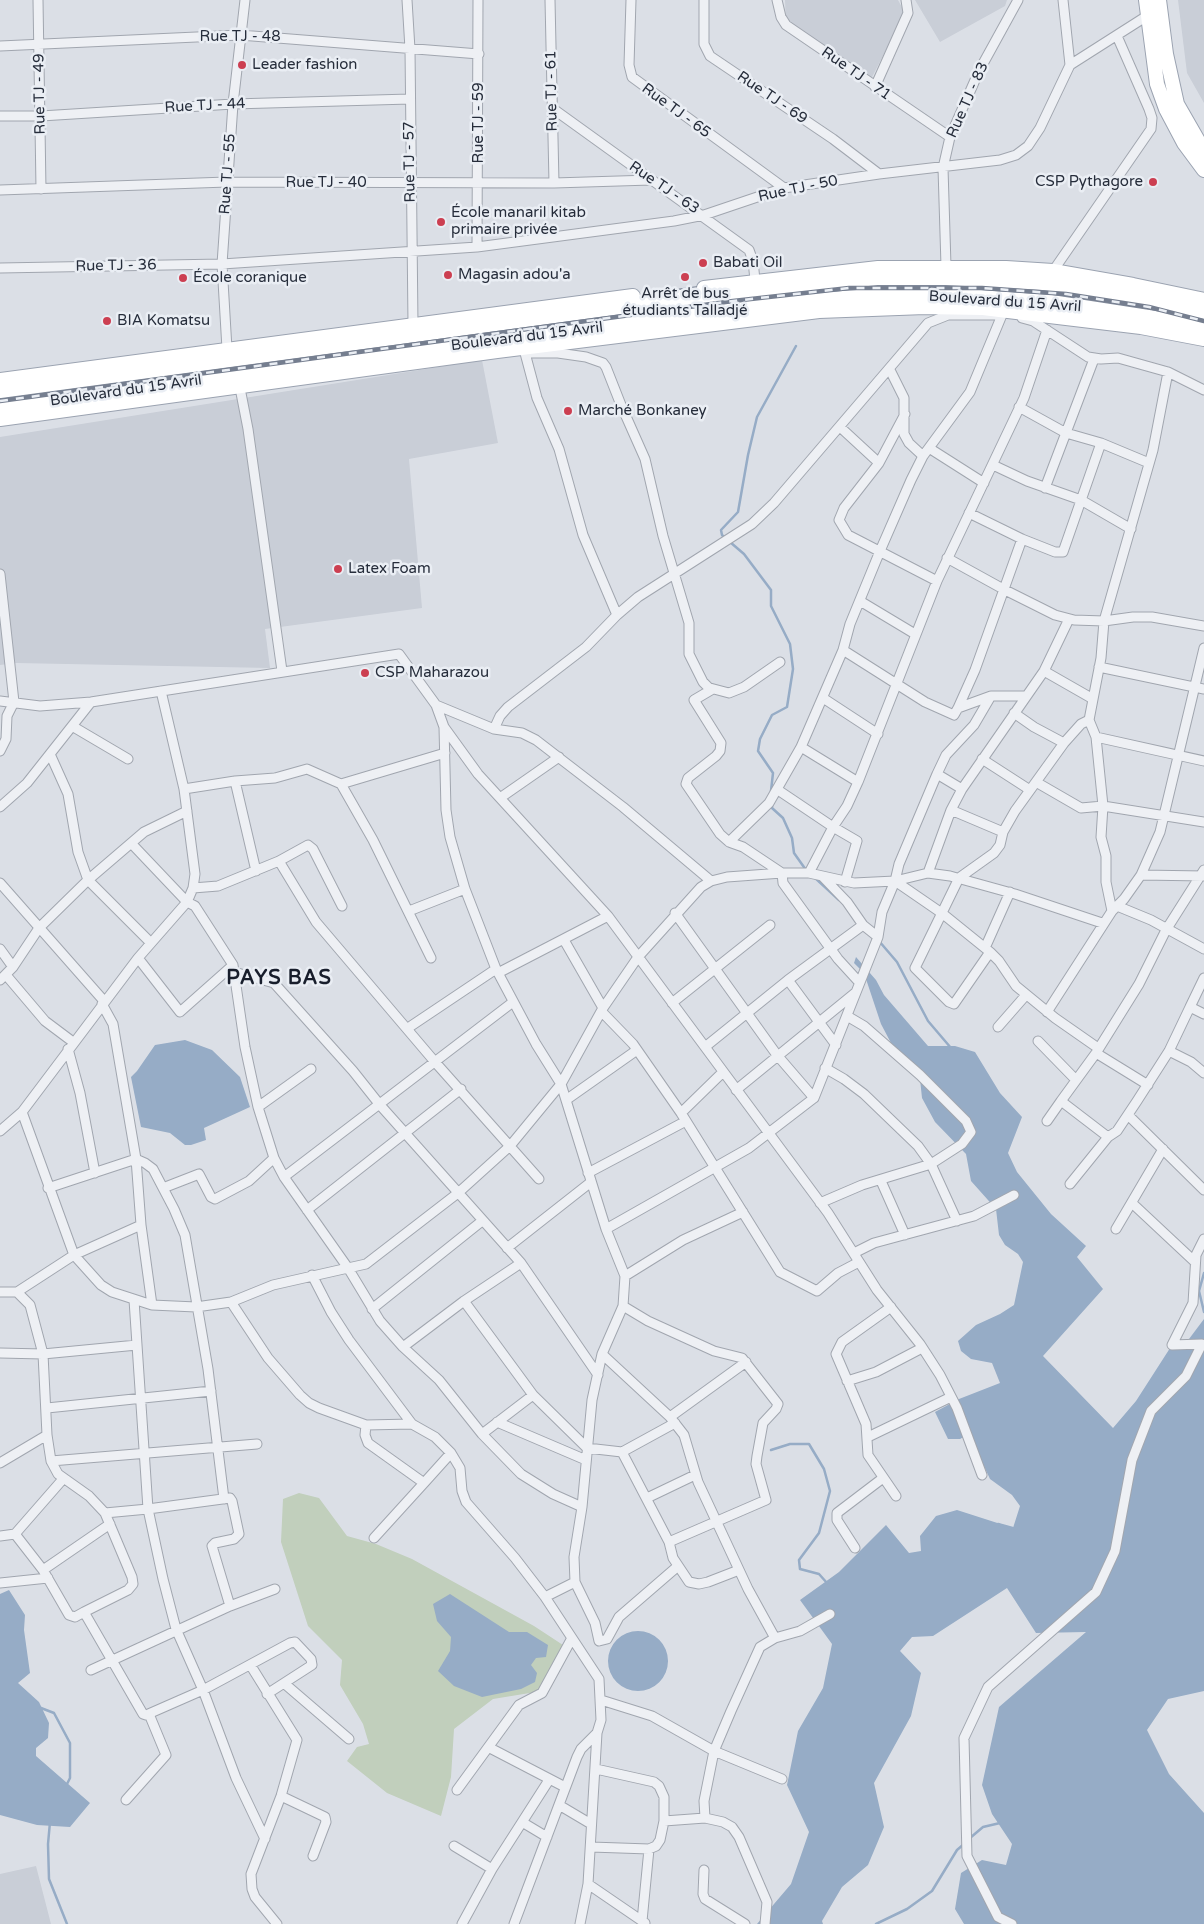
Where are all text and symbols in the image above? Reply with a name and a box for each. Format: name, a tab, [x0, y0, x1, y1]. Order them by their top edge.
street label: Rue TJ - 48	[199, 28, 281, 46]
street label: Rue TJ - 71	[818, 43, 894, 105]
street label: Rue TJ - 61	[542, 50, 562, 132]
street label: Rue TJ - 49	[30, 53, 50, 135]
place label: Leader fashion	[252, 56, 357, 74]
marker: Leader fashion	[236, 59, 248, 71]
street label: Rue TJ - 83	[943, 59, 993, 141]
street label: Rue TJ - 69	[733, 68, 811, 128]
street label: Rue TJ - 65	[638, 80, 714, 142]
street label: Rue TJ - 59	[470, 82, 488, 164]
street label: Rue TJ - 44	[164, 95, 246, 117]
street label: Rue TJ - 57	[400, 121, 420, 203]
street label: Rue TJ - 55	[216, 133, 240, 215]
street label: Rue TJ - 63	[625, 158, 703, 218]
street label: Rue TJ - 50	[756, 172, 840, 206]
place label: CSP Pythagore	[1035, 173, 1143, 191]
street label: Rue TJ - 40	[285, 174, 367, 192]
marker: CSP Pythagore	[1147, 176, 1159, 188]
place label: École manaril kitab primaire privée	[451, 204, 586, 239]
marker: École manaril kitab primaire privée	[435, 216, 447, 228]
place label: Babati Oil	[713, 254, 782, 272]
street label: Rue TJ - 36	[75, 256, 157, 276]
marker: Babati Oil	[697, 257, 709, 269]
place label: Magasin adou'a	[458, 266, 571, 284]
place label: École coranique	[193, 269, 307, 287]
marker: Magasin adou'a	[442, 269, 454, 281]
marker: Arrêt de bus étudiants Talladjé	[679, 271, 691, 283]
marker: École coranique	[177, 272, 189, 284]
place label: Arrêt de bus étudiants Talladjé	[623, 285, 747, 320]
street label: Boulevard du 15 Avril	[928, 288, 1082, 316]
place label: BIA Komatsu	[117, 312, 210, 330]
marker: BIA Komatsu	[101, 315, 113, 327]
street label: Boulevard du 15 Avril	[450, 319, 604, 355]
street label: Boulevard du 15 Avril	[49, 371, 203, 411]
place label: Marché Bonkaney	[578, 402, 707, 420]
marker: Marché Bonkaney	[562, 405, 574, 417]
place label: Latex Foam	[348, 560, 431, 578]
marker: Latex Foam	[332, 563, 344, 575]
place label: CSP Maharazou	[375, 664, 489, 682]
marker: CSP Maharazou	[359, 667, 371, 679]
district label: PAYS BAS	[225, 967, 333, 991]

